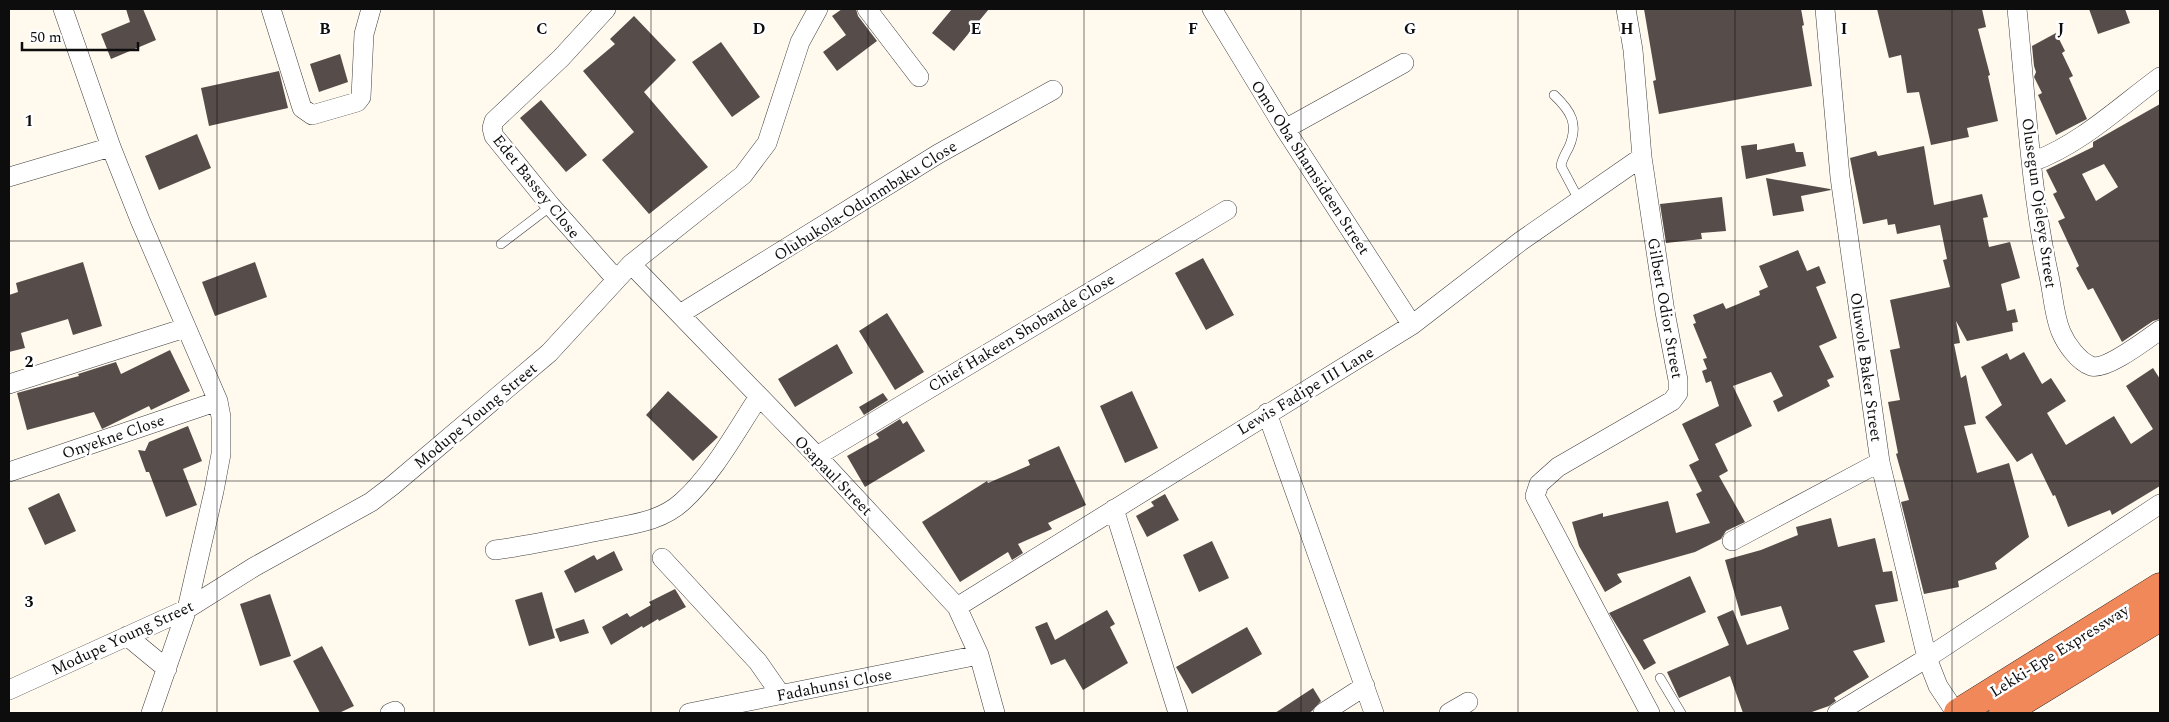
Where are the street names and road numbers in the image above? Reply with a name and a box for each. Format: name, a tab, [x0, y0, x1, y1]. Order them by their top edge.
street label: Omo Oba Shamsideen Street	[1245, 75, 1376, 260]
street label: Olusegun Ojeleye Street	[2015, 116, 2063, 290]
street label: Edet Bassey Close	[487, 129, 586, 244]
street label: Olubukola-Odunmbaku Close	[769, 135, 962, 267]
street label: Gilbert Odior Street	[1641, 236, 1689, 381]
street label: Chief Hakeen Shobande Close	[924, 267, 1119, 398]
street label: Oluwole Baker Street	[1844, 291, 1888, 444]
street label: Lewis Fadipe III Lane	[1233, 340, 1378, 441]
street label: Modupe Young Street	[409, 357, 543, 475]
street label: Onyekne Close	[59, 408, 168, 466]
street label: Osapaul Street	[788, 430, 878, 522]
street label: Modupe Young Street	[47, 594, 198, 681]
street label: Lekki-Epe Expressway	[1985, 598, 2135, 703]
street label: Fadahunsi Close	[774, 662, 894, 708]

